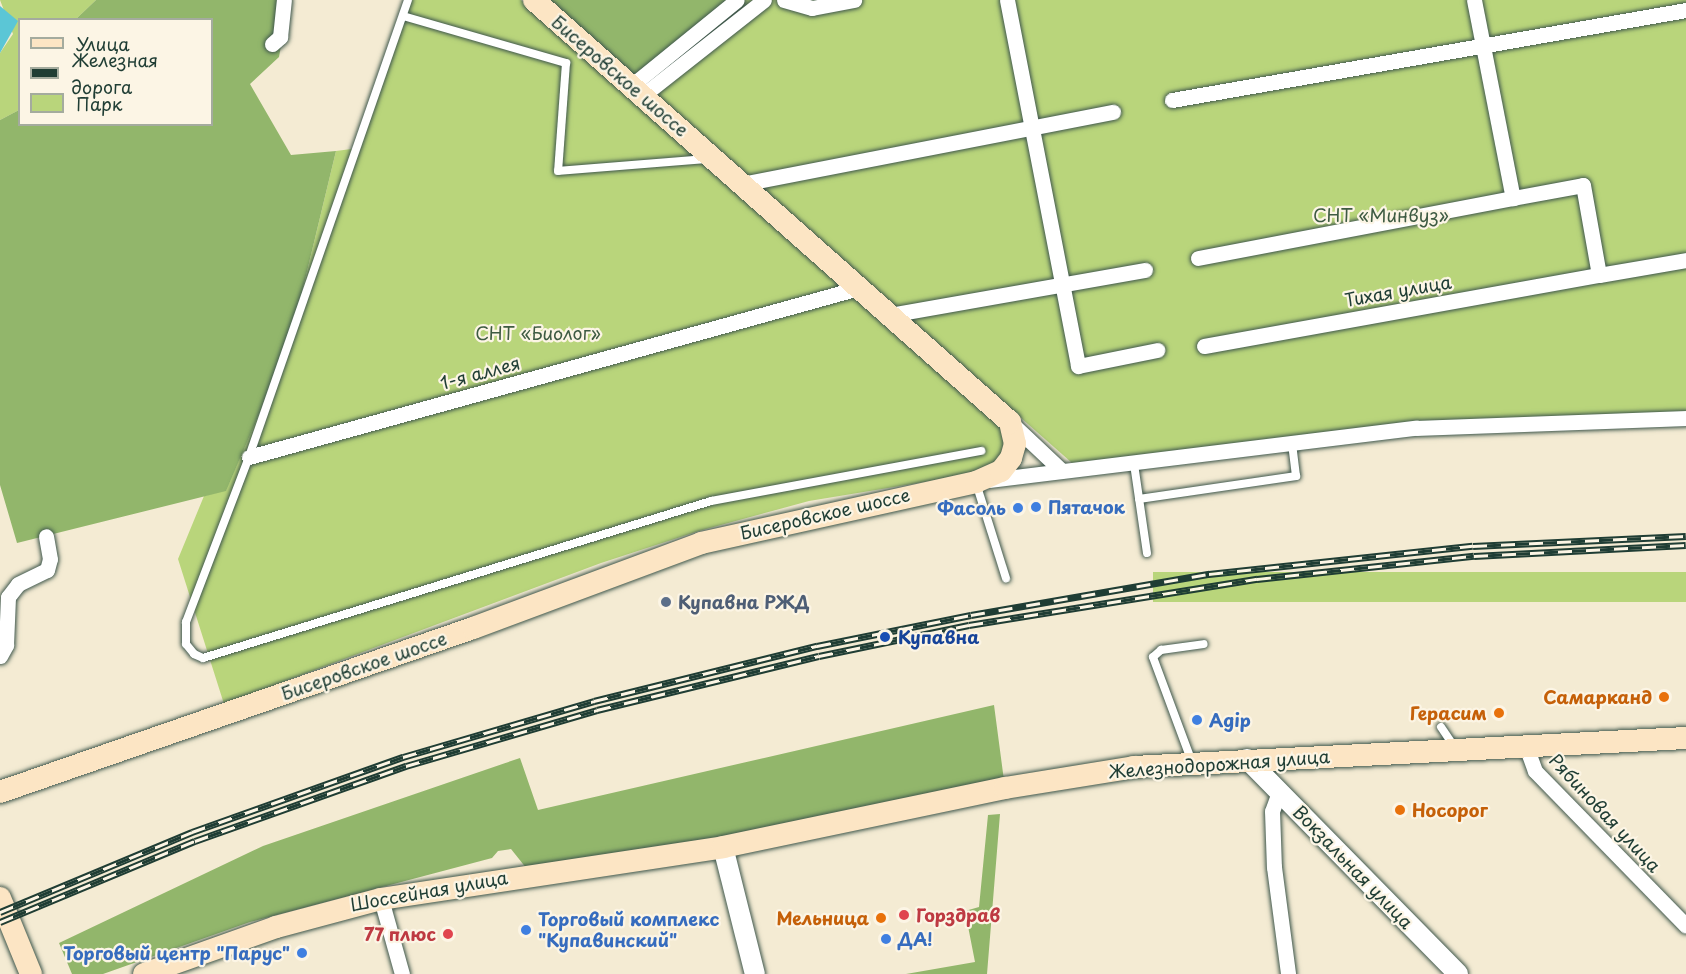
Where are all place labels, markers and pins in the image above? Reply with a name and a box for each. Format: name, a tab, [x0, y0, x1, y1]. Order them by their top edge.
place label: Пятачок	[1048, 496, 1125, 518]
place label: Фасоль	[937, 497, 1006, 519]
marker: Пятачок	[1029, 500, 1043, 514]
marker: Фасоль	[1011, 501, 1025, 515]
place label: Купавна РЖД	[678, 591, 810, 613]
marker: Купавна РЖД	[659, 595, 673, 609]
place label: Купавна	[898, 626, 979, 648]
marker: Купавна	[876, 628, 894, 646]
place label: Самарканд	[1543, 686, 1652, 708]
marker: Самарканд	[1657, 690, 1671, 704]
place label: Герасим	[1410, 702, 1487, 724]
marker: Герасим	[1492, 706, 1506, 720]
place label: Agip	[1209, 709, 1251, 731]
marker: Agip	[1190, 713, 1204, 727]
place label: Носорог	[1412, 799, 1488, 821]
marker: Носорог	[1393, 803, 1407, 817]
place label: Горздрав	[916, 904, 1000, 926]
place label: Мельница	[776, 907, 869, 929]
marker: Горздрав	[897, 908, 911, 922]
place label: Торговый комплекс "Купавинский"	[538, 909, 720, 952]
marker: Мельница	[874, 911, 888, 925]
place label: 77 плюс	[363, 923, 436, 945]
marker: Торговый комплекс "Купавинский"	[519, 923, 533, 937]
marker: 77 плюс	[441, 927, 455, 941]
place label: ДА!	[898, 928, 933, 950]
marker: ДА!	[879, 932, 893, 946]
place label: Торговый центр "Парус"	[63, 942, 290, 964]
marker: Торговый центр "Парус"	[295, 946, 309, 960]

